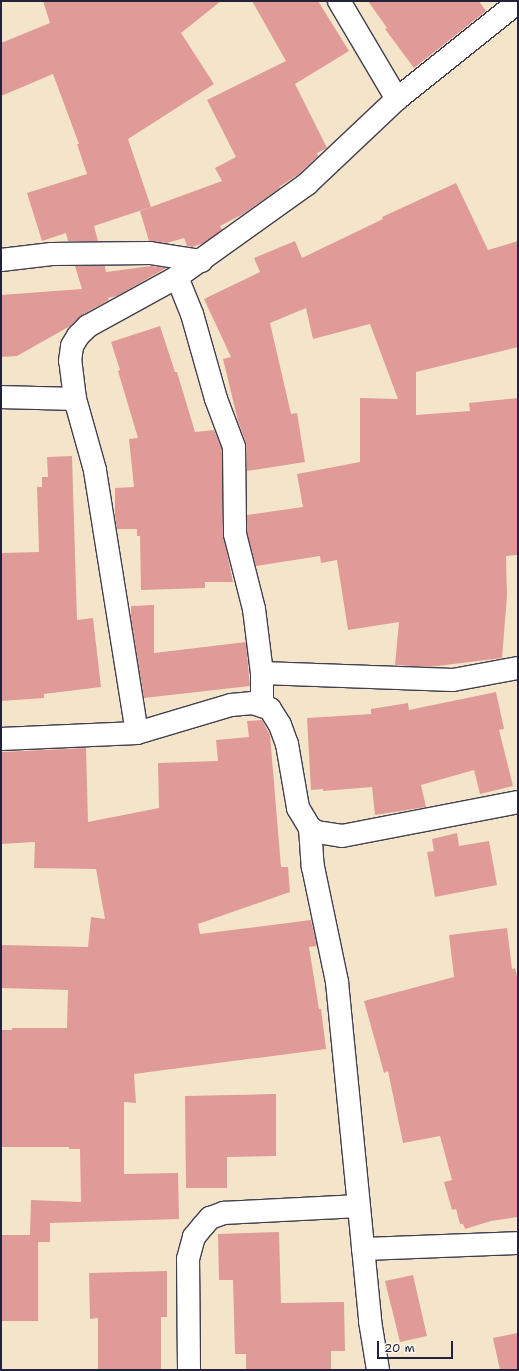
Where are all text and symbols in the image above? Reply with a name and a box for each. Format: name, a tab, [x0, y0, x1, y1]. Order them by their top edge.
scale bar	[379, 1333, 455, 1359]
text: 20 m	[384, 1340, 415, 1356]

